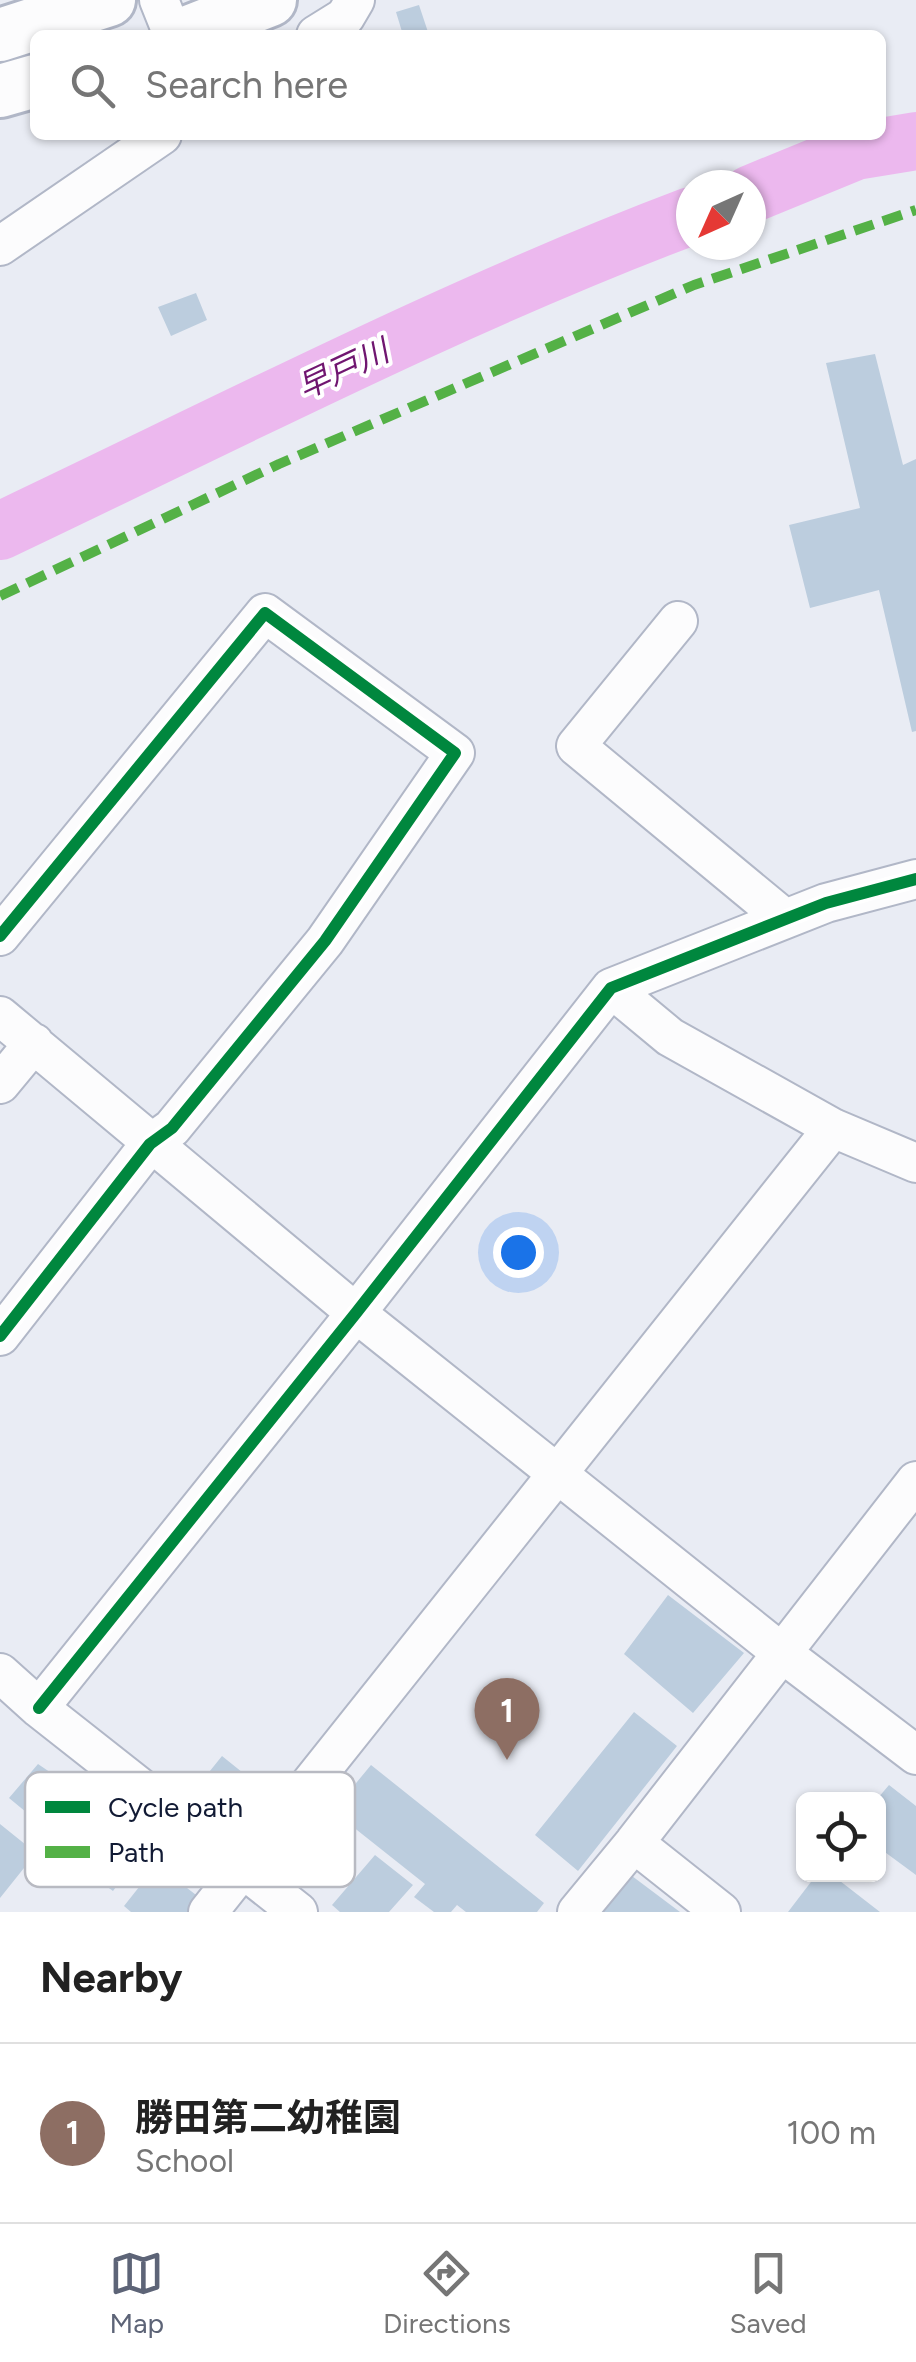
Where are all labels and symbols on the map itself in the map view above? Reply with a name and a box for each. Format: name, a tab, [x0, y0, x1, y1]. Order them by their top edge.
north arrow	[676, 170, 766, 260]
water label: 早戸川	[291, 330, 397, 407]
your location	[493, 1227, 544, 1278]
pin: 1	[474, 1678, 540, 1760]
legend	[25, 1772, 355, 1887]
text: Cycle path	[108, 1790, 243, 1824]
text: Path	[108, 1835, 164, 1869]

